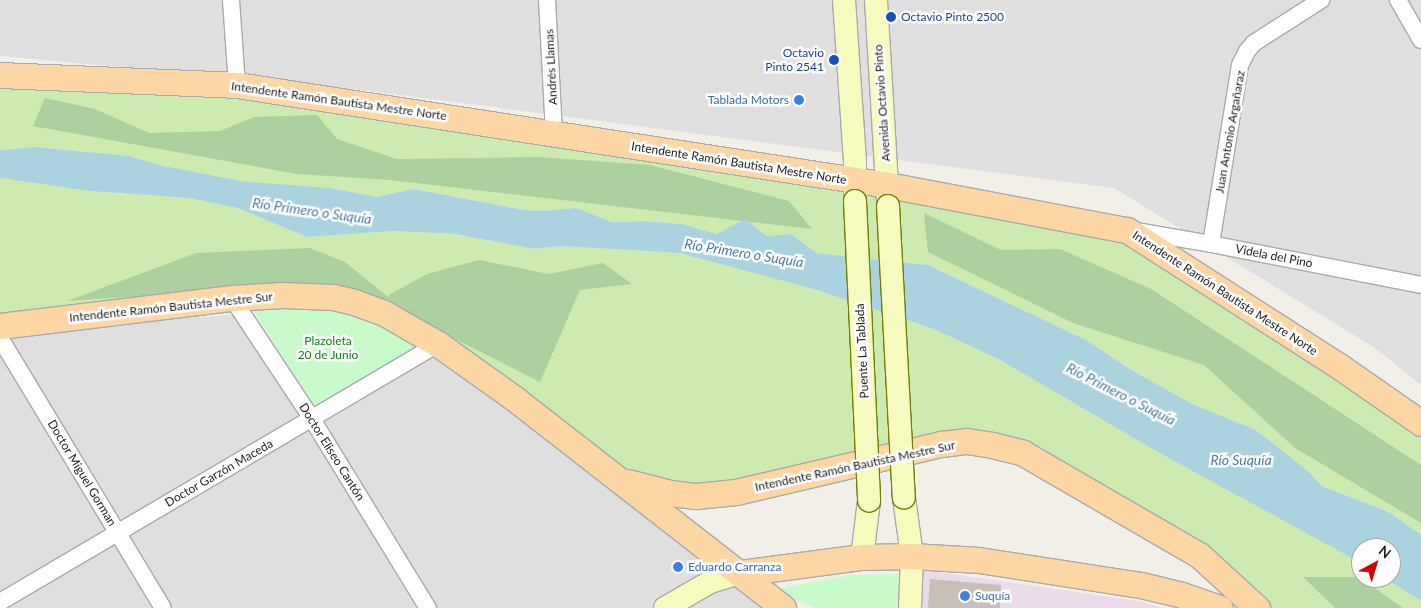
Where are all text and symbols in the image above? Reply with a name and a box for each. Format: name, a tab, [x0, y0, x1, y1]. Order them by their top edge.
place label: Octavio Pinto 2500	[901, 10, 1004, 24]
marker: Octavio Pinto 2500	[885, 11, 897, 23]
street label: Andrés Llamas	[542, 29, 560, 105]
street label: Avenida Octavio Pinto	[871, 44, 893, 162]
place label: Octavio Pinto 2541	[765, 46, 824, 74]
marker: Octavio Pinto 2541	[828, 54, 840, 66]
street label: Juan Antonio Argañaraz	[1212, 69, 1248, 195]
street label: Intendente Ramón Bautista Mestre Norte	[230, 79, 448, 123]
place label: Tablada Motors	[708, 93, 789, 107]
marker: Tablada Motors	[793, 94, 805, 106]
street label: Intendente Ramón Bautista Mestre Norte	[630, 139, 848, 187]
water label: Río Primero o Suquía	[251, 194, 373, 228]
street label: Intendente Ramón Bautista Mestre Norte	[1130, 228, 1320, 358]
water label: Río Primero o Suquía	[683, 235, 805, 271]
street label: Videla del Pino	[1234, 241, 1314, 271]
street label: Intendente Ramón Bautista Mestre Sur	[69, 289, 273, 325]
street label: Puente La Tablada	[852, 303, 872, 399]
park label: Plazoleta 20 de Junio	[297, 334, 359, 362]
water label: Río Primero o Suquía	[1064, 359, 1178, 429]
street label: Doctor Eliseo Cantón	[296, 401, 368, 503]
street label: Doctor Miguel Gorman	[45, 417, 119, 529]
street label: Doctor Garzón Maceda	[162, 436, 276, 510]
street label: Intendente Ramón Bautista Mestre Sur	[754, 438, 956, 494]
water label: Río Suquía	[1210, 452, 1272, 468]
north arrow	[1351, 538, 1401, 588]
text: N	[1376, 542, 1395, 562]
place label: Eduardo Carranza	[688, 560, 781, 574]
marker: Eduardo Carranza	[672, 561, 684, 573]
place label: Suquía	[975, 589, 1010, 603]
marker: Suquía	[959, 590, 971, 602]

